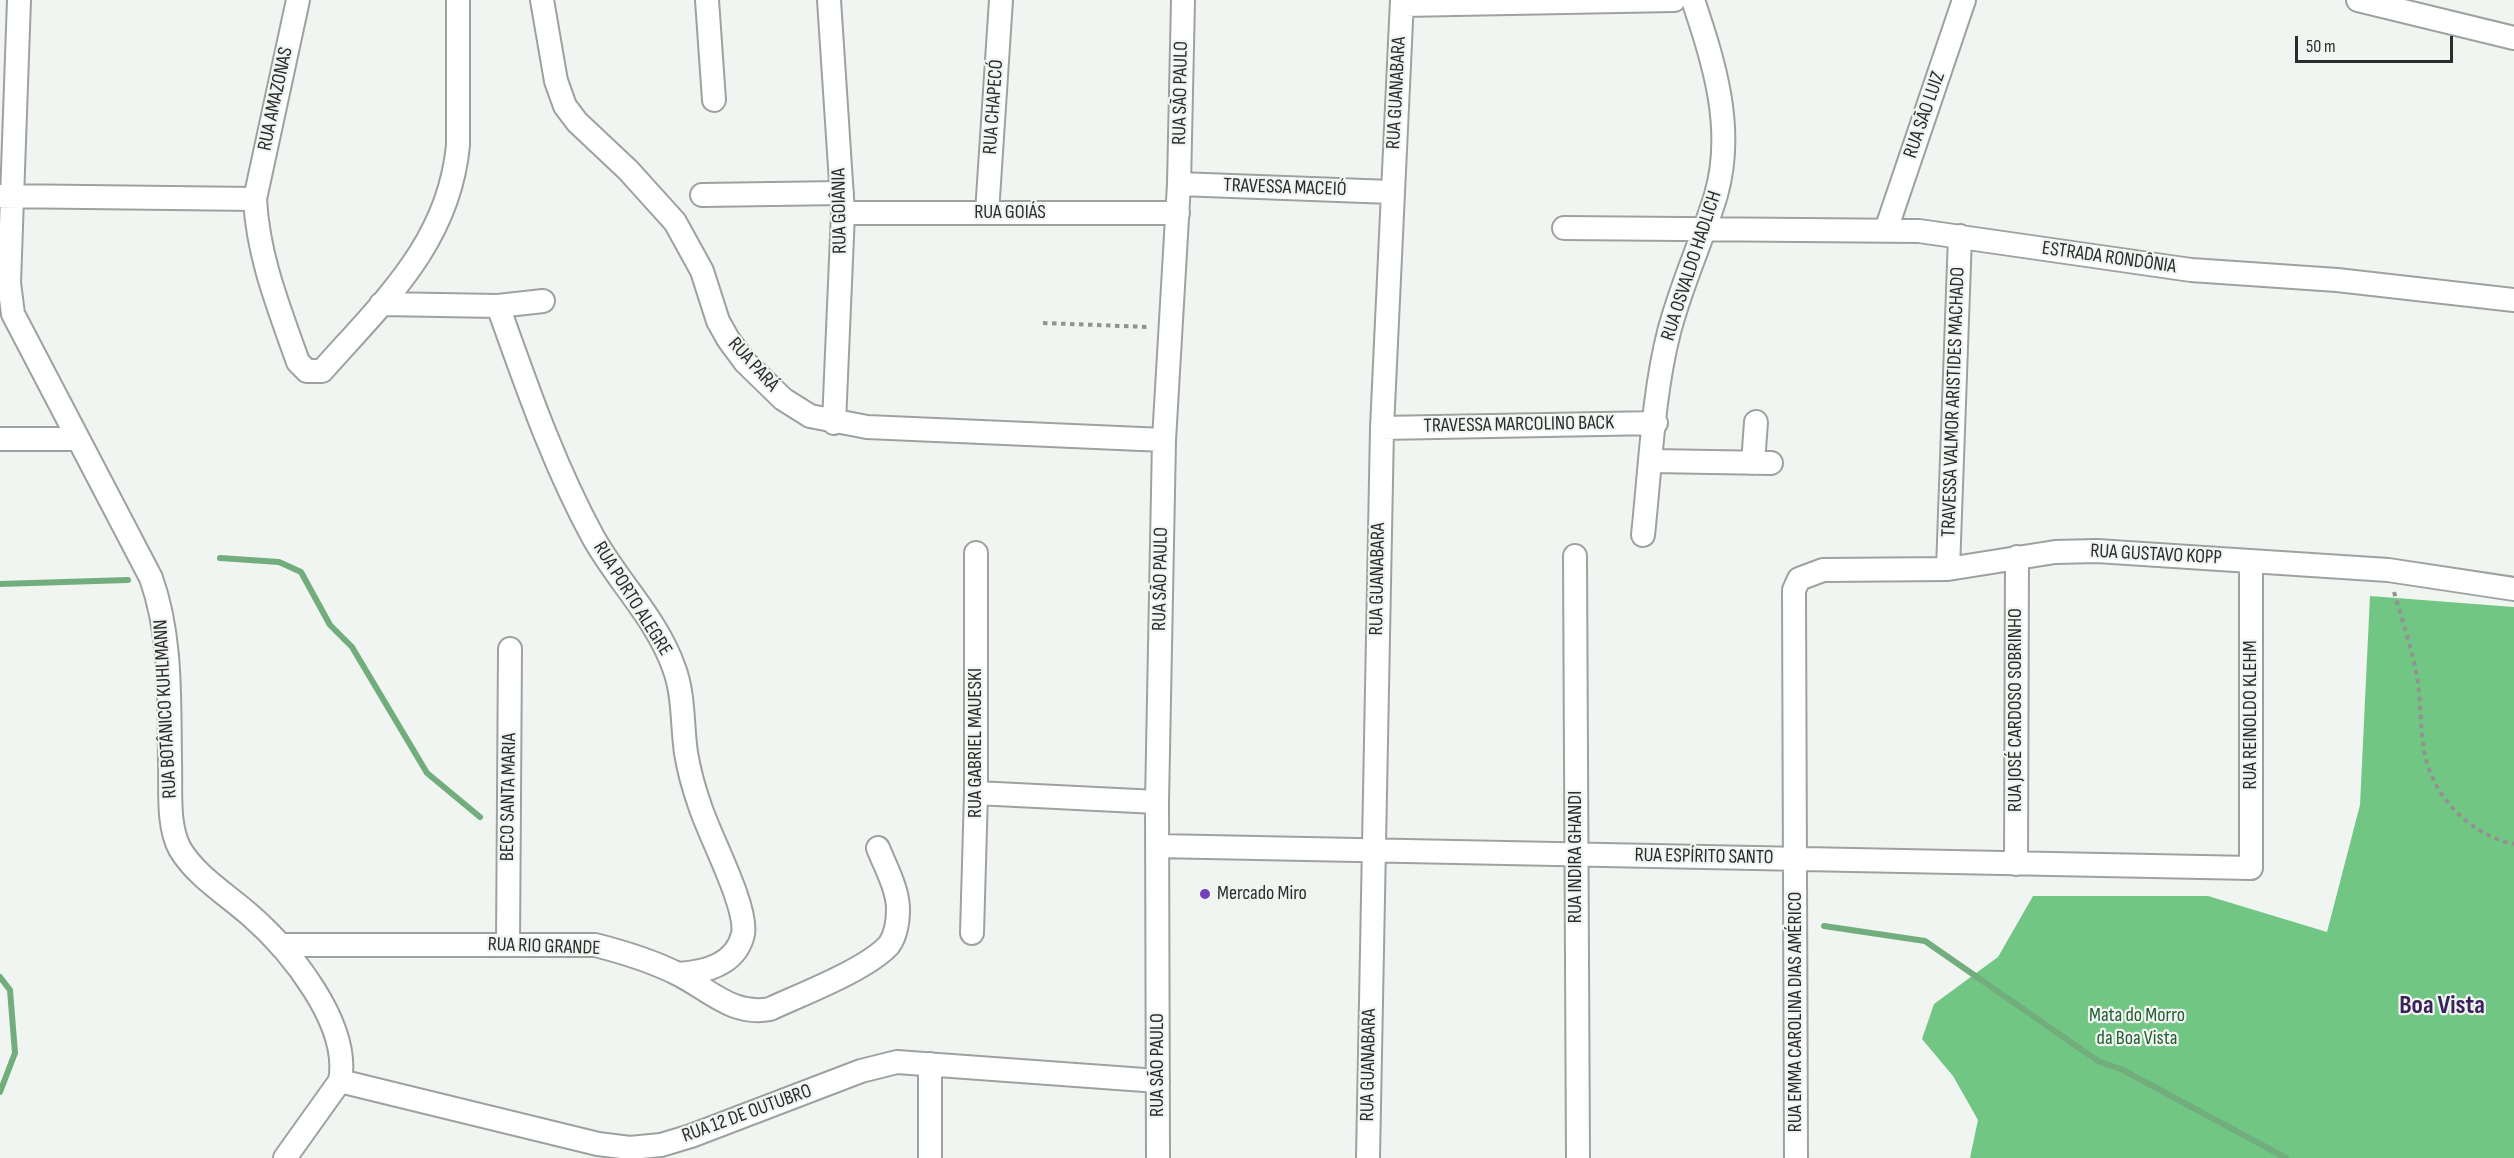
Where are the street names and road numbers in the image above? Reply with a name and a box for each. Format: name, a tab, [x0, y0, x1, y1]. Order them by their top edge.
street label: RUA GUANABARA	[1382, 36, 1412, 150]
street label: RUA SÃO PAULO	[1168, 41, 1194, 145]
street label: RUA AMAZONAS	[253, 45, 299, 153]
street label: RUA CHAPECÓ	[979, 59, 1009, 155]
street label: RUA SÃO LUIZ	[1899, 69, 1951, 161]
street label: RUA GOIÂNIA	[827, 168, 853, 254]
street label: TRAVESSA MACEIÓ	[1223, 174, 1347, 202]
street label: RUA OSVALDO HADLICH	[1656, 188, 1728, 344]
street label: RUA GOIÁS	[974, 201, 1046, 225]
street label: ESTRADA RONDÔNIA	[2040, 237, 2178, 279]
street label: TRAVESSA VALMOR ARISTIDES MACHADO	[1937, 267, 1971, 537]
street label: RUA PARÁ	[722, 333, 784, 397]
street label: TRAVESSA MARCOLINO BACK	[1423, 411, 1615, 439]
street label: RUA GUANABARA	[1365, 522, 1391, 636]
street label: RUA SÃO PAULO	[1148, 527, 1174, 631]
street label: RUA PORTO ALEGRE	[587, 537, 677, 661]
street label: RUA GUSTAVO KOPP	[2090, 540, 2222, 570]
street label: RUA JOSÉ CARDOSO SOBRINHO	[2004, 608, 2028, 812]
street label: RUA BOTÂNICO KUHLMANN	[149, 619, 183, 799]
street label: RUA REINOLDO KLEHM	[2239, 640, 2263, 790]
street label: RUA GABRIEL MAUESKI	[964, 668, 988, 818]
street label: BECO SANTA MARIA	[496, 733, 522, 861]
street label: RUA INDIRA GHANDI	[1564, 791, 1588, 923]
street label: RUA ESPÍRITO SANTO	[1634, 844, 1774, 870]
street label: RUA EMMA CAROLINA DIAS AMÉRICO	[1784, 892, 1808, 1132]
street label: RUA RIO GRANDE	[487, 933, 601, 961]
street label: RUA GUANABARA	[1356, 1008, 1382, 1122]
street label: RUA SÃO PAULO	[1146, 1013, 1170, 1117]
street label: RUA 12 DE OUTUBRO	[679, 1079, 815, 1149]

